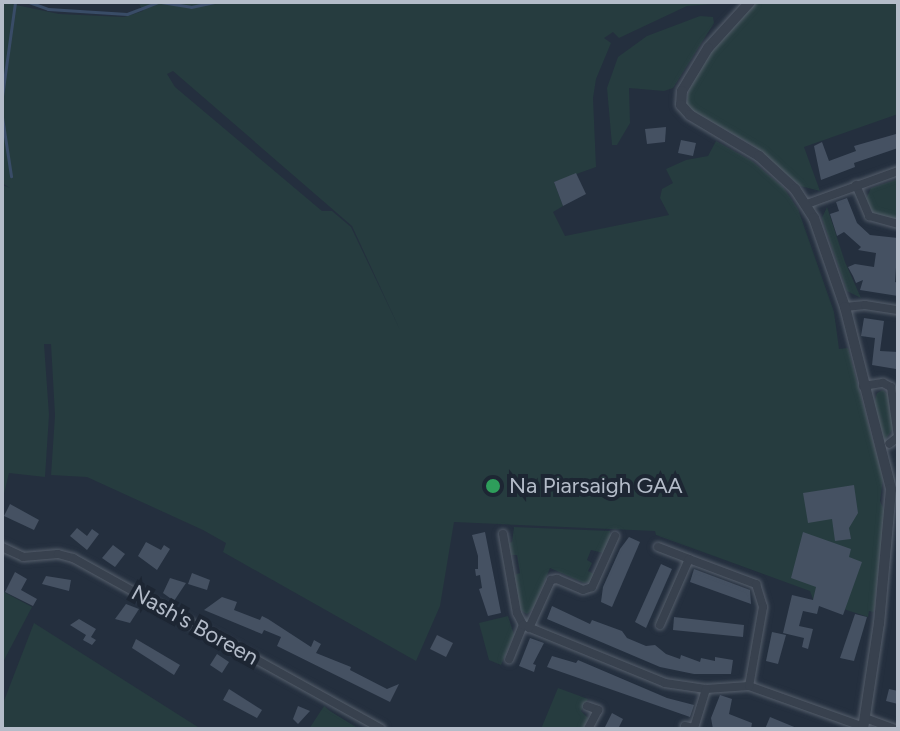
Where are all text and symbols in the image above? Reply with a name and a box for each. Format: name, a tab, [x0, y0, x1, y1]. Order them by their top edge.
place label: Na Piarsaigh GAA	[509, 473, 683, 499]
marker: Na Piarsaigh GAA	[484, 477, 502, 495]
street label: Nash's Boreen	[127, 579, 263, 671]

